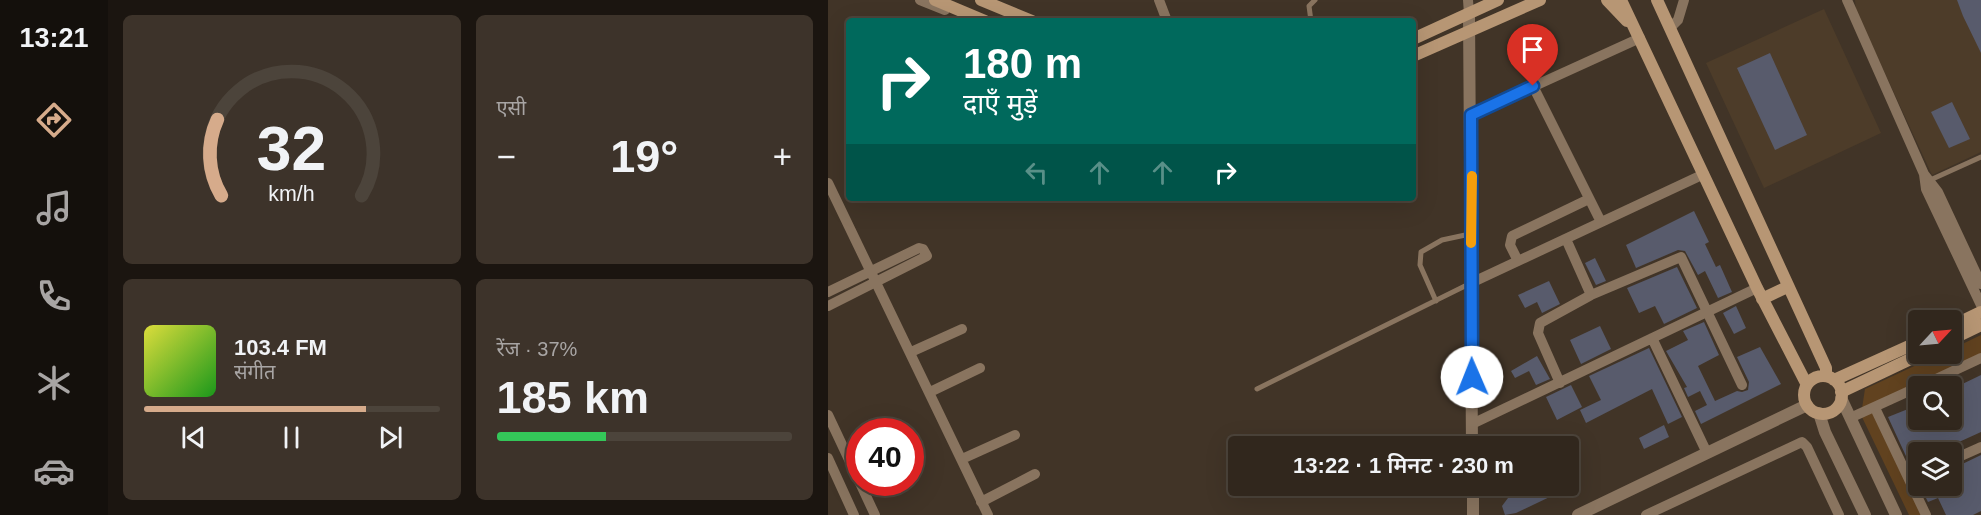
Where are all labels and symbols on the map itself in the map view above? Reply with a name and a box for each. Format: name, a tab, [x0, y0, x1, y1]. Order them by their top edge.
pin	[1507, 24, 1558, 86]
north arrow	[1908, 310, 1962, 364]
position arrow	[1440, 345, 1504, 409]
speed limit sign: 40	[846, 418, 924, 496]

